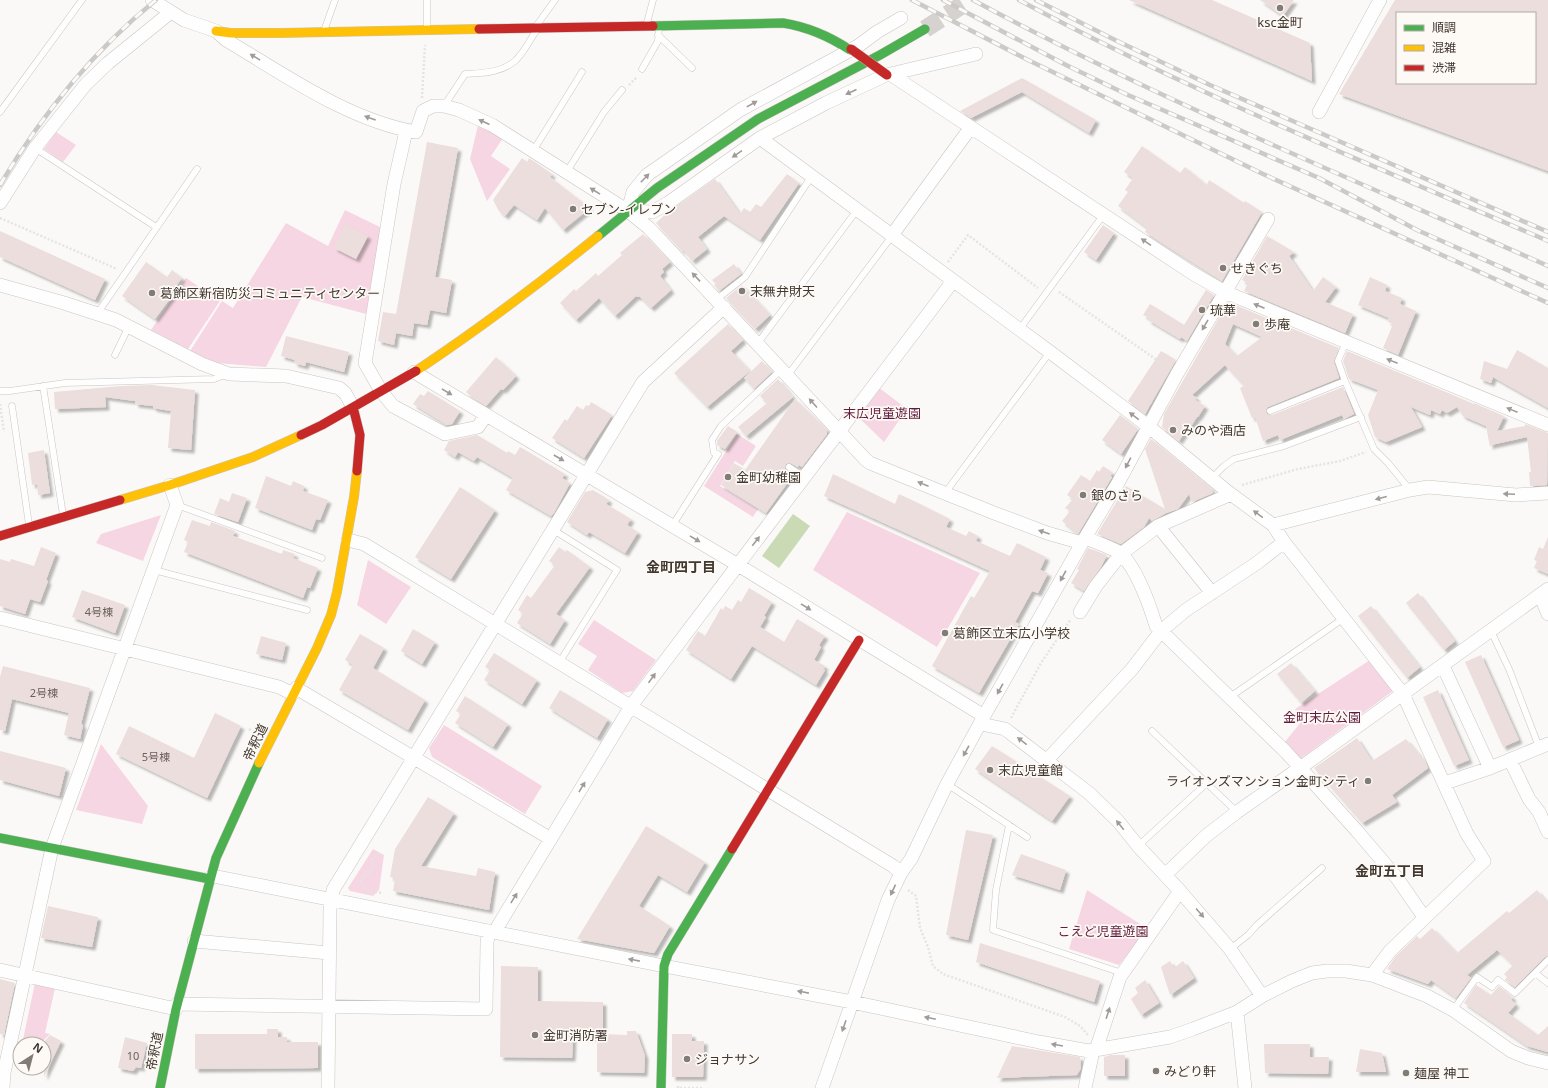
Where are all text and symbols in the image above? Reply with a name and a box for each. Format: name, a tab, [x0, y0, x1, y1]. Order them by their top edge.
marker: ksc金町	[1275, 3, 1285, 13]
legend	[1396, 12, 1536, 84]
place label: ksc金町	[1257, 13, 1303, 31]
text: 順調	[1432, 19, 1456, 36]
text: 混雑	[1432, 39, 1456, 56]
one-way arrow	[249, 54, 261, 61]
text: 渋滞	[1432, 59, 1456, 76]
one-way arrow	[845, 89, 856, 95]
one-way arrow	[746, 100, 758, 107]
one-way arrow	[363, 115, 375, 121]
one-way arrow	[479, 119, 490, 125]
one-way arrow	[731, 150, 742, 158]
one-way arrow	[641, 173, 650, 183]
one-way arrow	[589, 187, 600, 194]
place label: セブン-イレブン	[581, 200, 676, 218]
marker: セブン-イレブン	[568, 204, 578, 214]
one-way arrow	[1141, 238, 1151, 246]
place label: せきぐち	[1231, 259, 1283, 277]
marker: せきぐち	[1218, 263, 1228, 273]
one-way arrow	[692, 273, 701, 282]
place label: 末無弁財天	[750, 282, 815, 300]
place label: 葛飾区新宿防災コミュニティセンター	[160, 284, 380, 302]
marker: 末無弁財天	[737, 286, 747, 296]
marker: 葛飾区新宿防災コミュニティセンター	[147, 288, 157, 298]
place label: 琉華	[1210, 301, 1236, 319]
one-way arrow	[1252, 302, 1264, 308]
marker: 琉華	[1197, 305, 1207, 315]
place label: 歩庵	[1264, 315, 1290, 333]
one-way arrow	[1202, 319, 1209, 331]
marker: 歩庵	[1251, 319, 1261, 329]
one-way arrow	[1385, 357, 1397, 363]
one-way arrow	[441, 389, 453, 396]
one-way arrow	[809, 398, 818, 408]
park label: 末広児童遊園	[843, 404, 921, 422]
one-way arrow	[1505, 407, 1517, 413]
one-way arrow	[1129, 412, 1139, 420]
place label: みのや酒店	[1181, 421, 1246, 439]
marker: みのや酒店	[1168, 425, 1178, 435]
one-way arrow	[553, 455, 565, 462]
one-way arrow	[1125, 457, 1131, 469]
place label: 金町幼稚園	[736, 468, 801, 486]
marker: 金町幼稚園	[723, 472, 733, 482]
one-way arrow	[917, 481, 929, 487]
place label: 銀のさら	[1091, 486, 1143, 504]
marker: 銀のさら	[1078, 490, 1088, 500]
one-way arrow	[1503, 491, 1515, 498]
one-way arrow	[1375, 495, 1387, 501]
one-way arrow	[1252, 510, 1263, 518]
one-way arrow	[1038, 529, 1050, 535]
one-way arrow	[689, 536, 701, 543]
one-way arrow	[752, 536, 761, 547]
district label: 金町四丁目	[646, 557, 716, 576]
one-way arrow	[1060, 570, 1067, 582]
one-way arrow	[801, 603, 811, 611]
house number: 4号棟	[85, 604, 113, 619]
place label: 葛飾区立末広小学校	[953, 624, 1070, 642]
marker: 葛飾区立末広小学校	[940, 628, 950, 638]
one-way arrow	[648, 672, 656, 683]
one-way arrow	[996, 683, 1003, 695]
house number: 2号棟	[30, 685, 58, 700]
park label: 金町末広公園	[1283, 708, 1361, 726]
street label: 帝釈道	[238, 721, 272, 763]
one-way arrow	[1016, 737, 1027, 745]
one-way arrow	[962, 745, 969, 756]
house number: 5号棟	[142, 749, 170, 764]
place label: 末広児童館	[998, 761, 1063, 779]
marker: 末広児童館	[985, 765, 995, 775]
place label: ライオンズマンション金町シティ	[1166, 772, 1360, 790]
marker: ライオンズマンション金町シティ	[1363, 776, 1373, 786]
one-way arrow	[578, 782, 586, 792]
one-way arrow	[1116, 820, 1125, 830]
district label: 金町五丁目	[1355, 861, 1425, 880]
one-way arrow	[890, 885, 896, 896]
one-way arrow	[511, 892, 518, 904]
one-way arrow	[1195, 908, 1204, 919]
park label: こえど児童遊園	[1057, 922, 1149, 940]
one-way arrow	[628, 956, 640, 962]
one-way arrow	[797, 989, 809, 995]
one-way arrow	[1105, 1007, 1111, 1019]
one-way arrow	[924, 1015, 936, 1021]
one-way arrow	[840, 1020, 846, 1032]
place label: 金町消防署	[543, 1026, 608, 1044]
street label: 帝釈道	[141, 1030, 167, 1072]
marker: 金町消防署	[530, 1030, 540, 1040]
north arrow	[12, 1036, 52, 1076]
text: N	[30, 1039, 46, 1056]
one-way arrow	[1051, 1042, 1063, 1048]
house number: 10	[127, 1048, 139, 1063]
place label: ジョナサン	[695, 1050, 760, 1068]
marker: ジョナサン	[682, 1054, 692, 1064]
place label: みどり軒	[1164, 1062, 1216, 1080]
place label: 麺屋 神工	[1414, 1064, 1469, 1082]
marker: みどり軒	[1151, 1066, 1161, 1076]
marker: 麺屋 神工	[1401, 1068, 1411, 1078]

